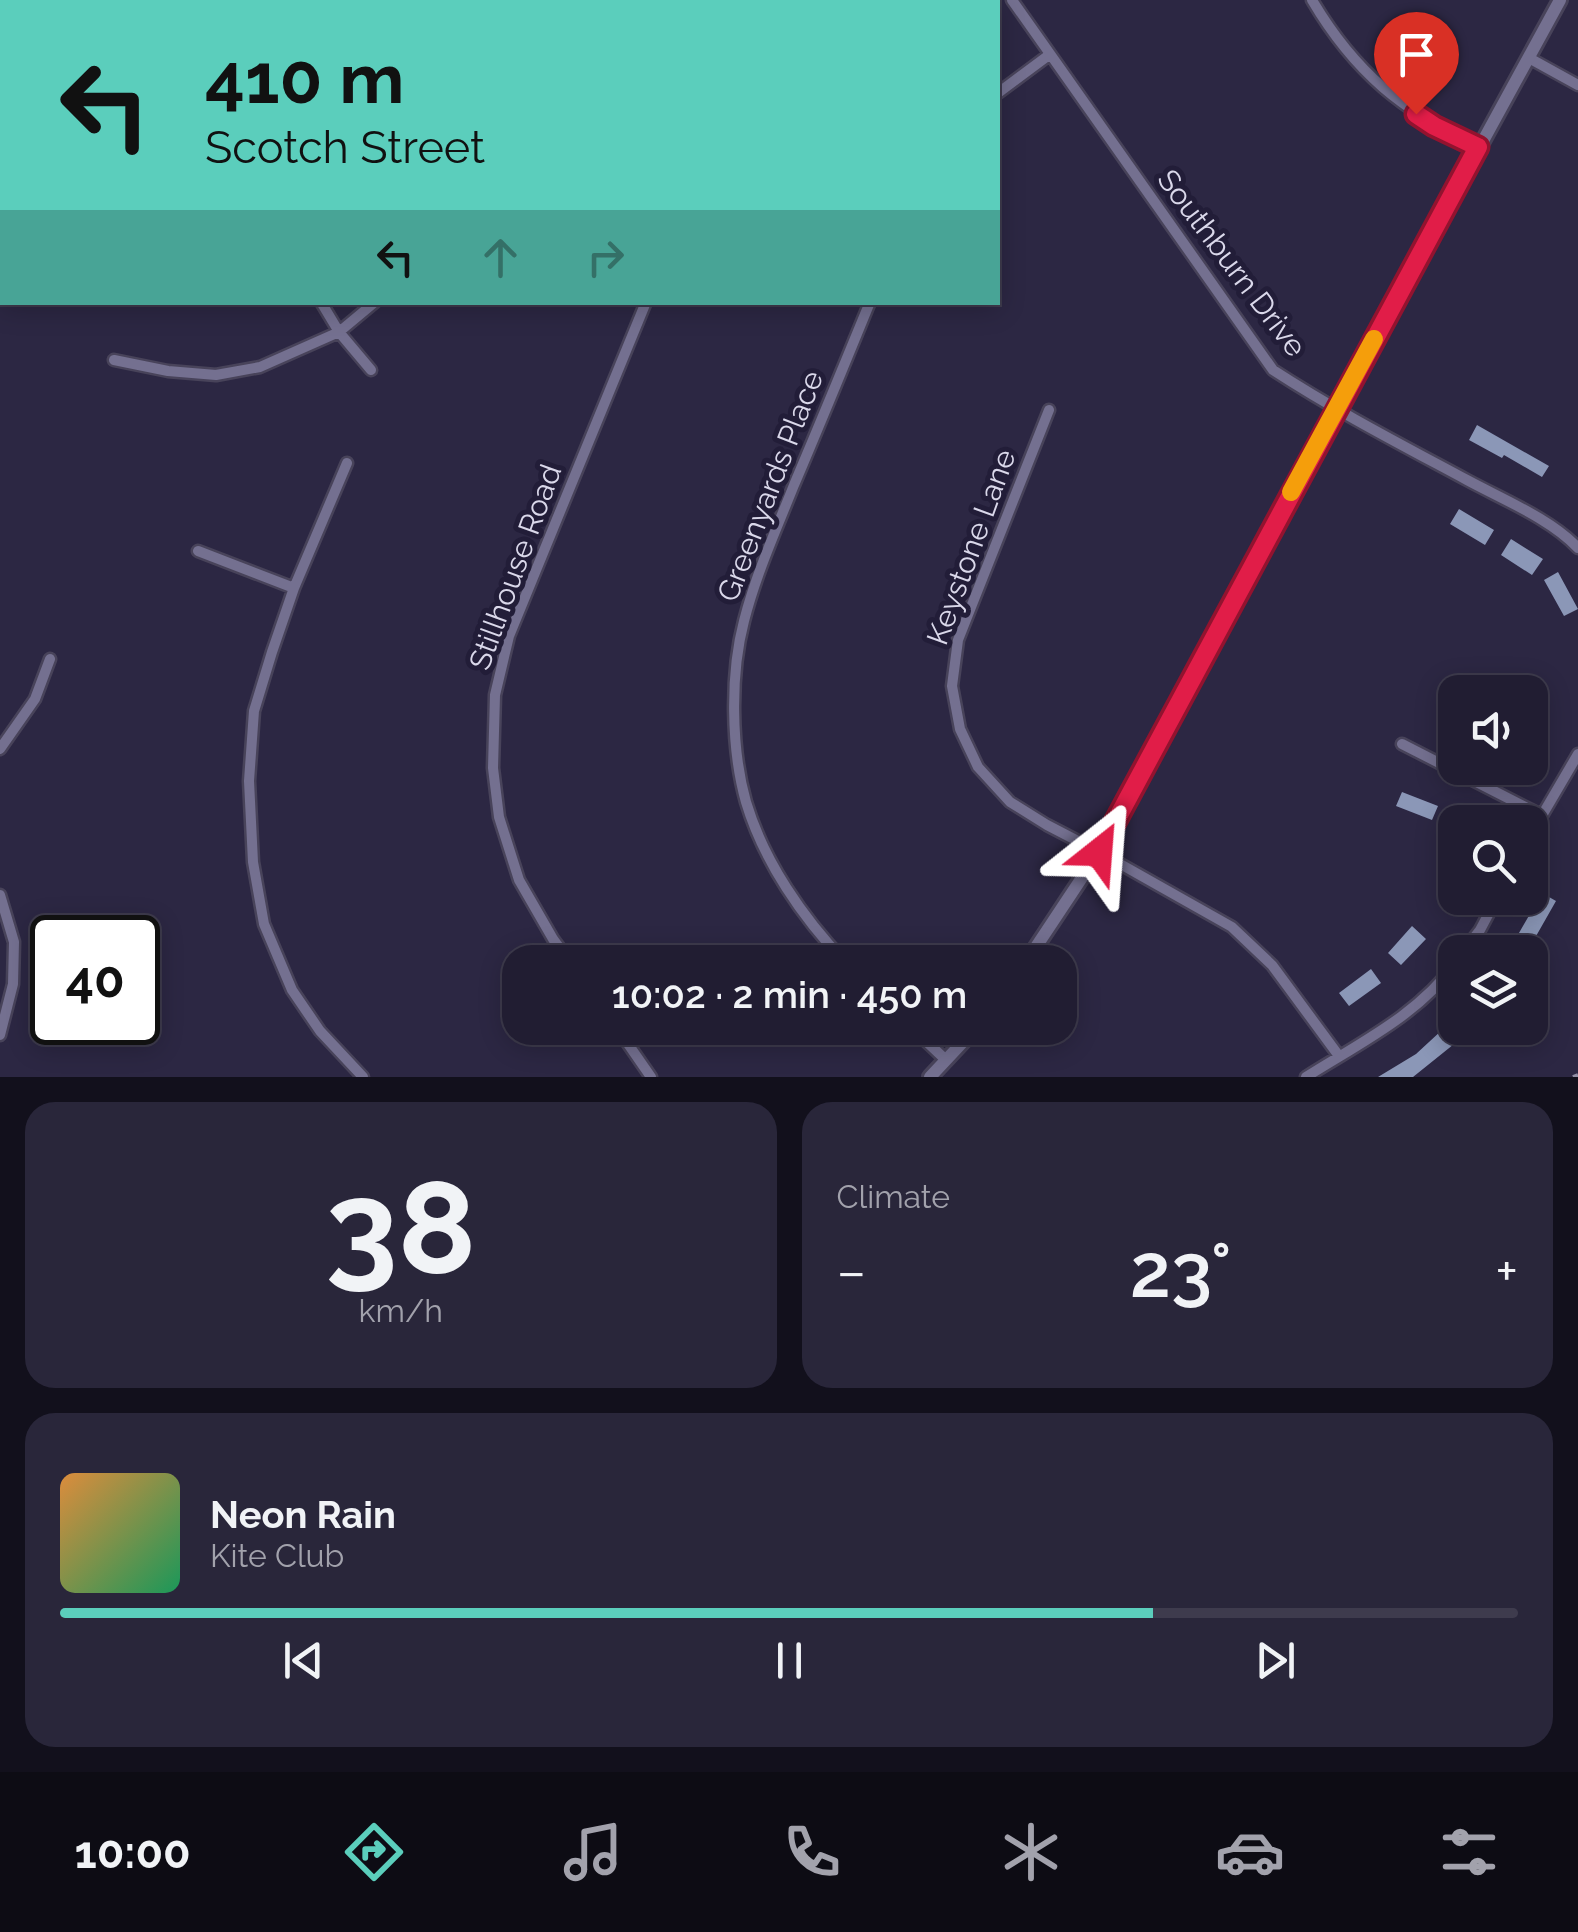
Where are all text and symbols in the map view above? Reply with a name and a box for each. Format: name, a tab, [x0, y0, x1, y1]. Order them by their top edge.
pin	[1374, 12, 1459, 115]
icon: arrive	[1389, 27, 1444, 82]
text: 410 m	[205, 37, 405, 119]
icon: left	[40, 40, 170, 170]
text: Scotch Street	[205, 121, 485, 174]
street label: Southburn Drive	[1150, 163, 1314, 363]
icon: left	[368, 230, 423, 285]
icon: ahead	[473, 230, 528, 285]
icon: right	[578, 230, 633, 285]
street label: Greenyards Place	[710, 366, 830, 606]
street label: Keystone Lane	[919, 445, 1023, 649]
street label: Stillhouse Road	[462, 460, 568, 674]
map controls	[1438, 675, 1548, 1045]
button: sound	[1438, 675, 1548, 785]
position arrow	[1047, 800, 1151, 904]
button: search	[1438, 805, 1548, 915]
speed limit sign: 40	[30, 915, 160, 1045]
button: layers	[1438, 935, 1548, 1045]
text: 10:02 · 2 min · 450 m	[612, 972, 967, 1017]
text: 38	[325, 1151, 476, 1303]
text: Climate	[837, 1178, 950, 1215]
text: 23°	[1130, 1226, 1232, 1315]
text: −	[837, 1239, 866, 1304]
text: +	[1495, 1239, 1518, 1304]
text: km/h	[359, 1292, 443, 1329]
text: Neon Rain	[210, 1492, 396, 1537]
text: Kite Club	[210, 1537, 344, 1574]
icon: previous	[276, 1633, 331, 1688]
icon: pause	[762, 1633, 817, 1688]
icon: next	[1248, 1633, 1303, 1688]
icon: directions	[339, 1817, 409, 1887]
icon: music	[558, 1817, 628, 1887]
icon: phone	[777, 1817, 847, 1887]
icon: climate	[996, 1817, 1066, 1887]
icon: car	[1215, 1817, 1285, 1887]
icon: filters	[1434, 1817, 1504, 1887]
text: 10:00	[74, 1826, 191, 1879]

